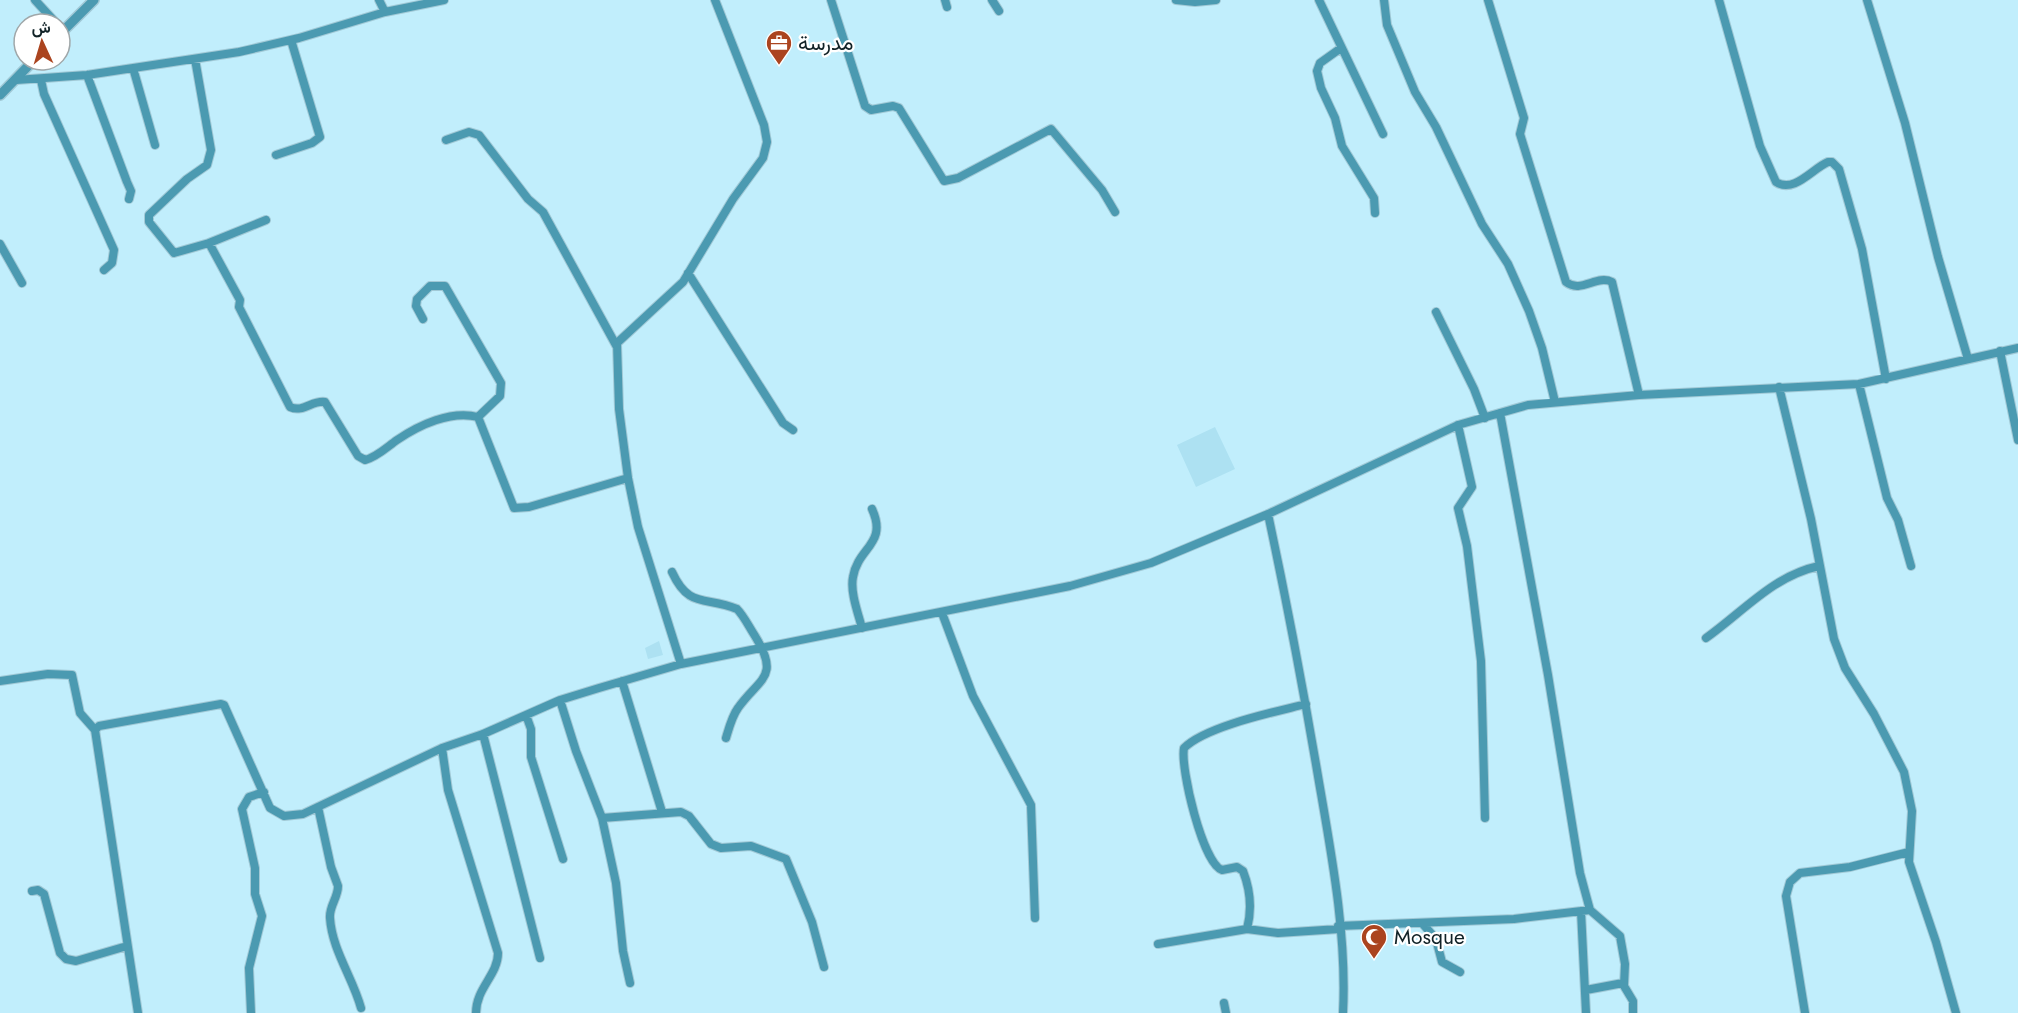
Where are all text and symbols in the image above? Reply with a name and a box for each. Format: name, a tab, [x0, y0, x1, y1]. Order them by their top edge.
north arrow	[12, 12, 72, 72]
text: ش	[31, 15, 51, 40]
office icon: مدرسة	[764, 28, 794, 66]
place label: مدرسة	[798, 28, 853, 58]
mosque icon: Mosque	[1359, 922, 1389, 960]
place label: Mosque	[1394, 922, 1465, 952]

